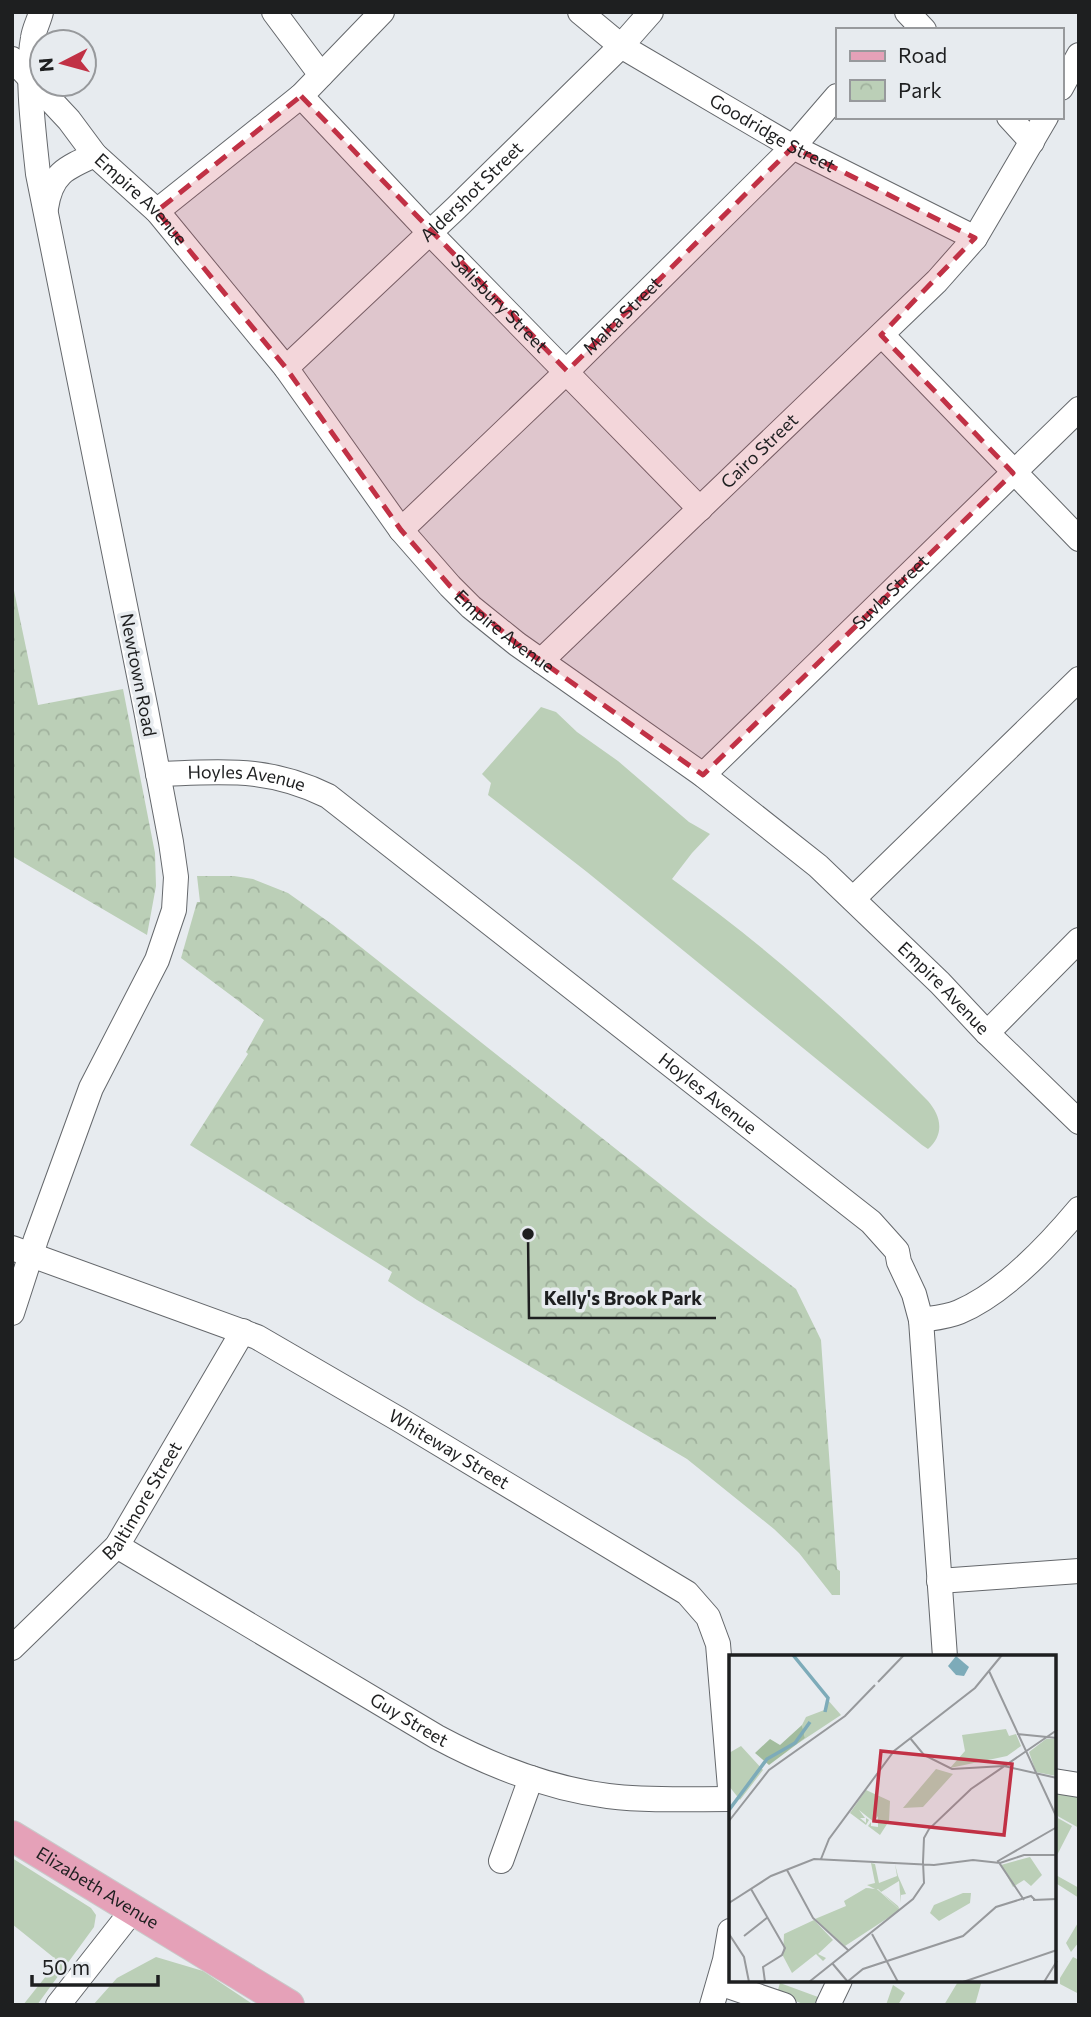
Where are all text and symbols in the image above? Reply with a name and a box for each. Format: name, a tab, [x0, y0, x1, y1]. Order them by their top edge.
north arrow	[28, 28, 98, 98]
legend	[836, 28, 1063, 119]
text: Road	[898, 42, 947, 67]
text: N	[33, 57, 58, 73]
text: Park	[898, 77, 942, 102]
street label: Goodridge Street	[706, 88, 839, 176]
street label: Aldershot Street	[415, 136, 527, 246]
street label: Empire Avenue	[91, 148, 192, 249]
street label: Salisbury Street	[447, 249, 553, 357]
street label: Malta Street	[578, 272, 666, 359]
street label: Cairo Street	[716, 408, 802, 493]
street label: Suvla Street	[847, 549, 933, 634]
street label: Empire Avenue	[450, 585, 559, 677]
street label: Newtown Road	[116, 611, 162, 738]
street label: Hoyles Avenue	[187, 760, 309, 795]
street label: Empire Avenue	[894, 937, 995, 1039]
street label: Hoyles Avenue	[654, 1048, 762, 1138]
callout: Kelly's Brook Park	[529, 1278, 716, 1318]
text: Kelly's Brook Park	[544, 1286, 702, 1309]
street label: Whiteway Street	[385, 1404, 514, 1493]
street label: Baltimore Street	[97, 1437, 186, 1564]
inset map	[729, 1655, 1056, 1982]
street label: Guy Street	[366, 1688, 452, 1751]
street label: Elizabeth Avenue	[33, 1842, 163, 1933]
scale bar	[32, 1944, 158, 1988]
text: 50 m	[42, 1954, 90, 1979]

